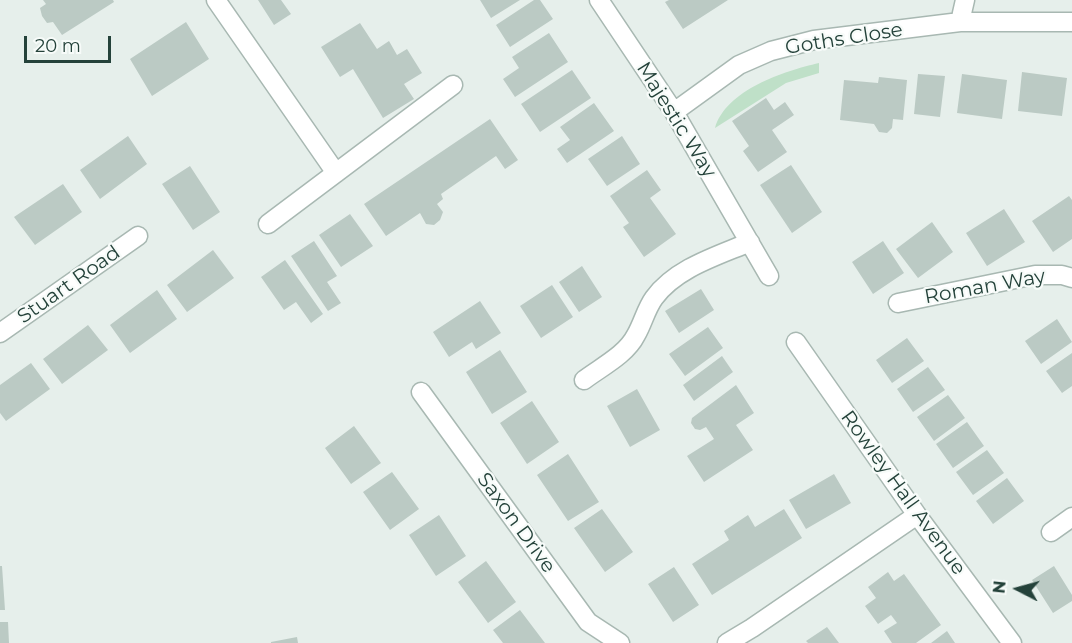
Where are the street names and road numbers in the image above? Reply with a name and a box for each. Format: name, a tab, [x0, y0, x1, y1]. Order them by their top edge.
street label: Goths Close	[784, 18, 904, 60]
street label: Majestic Way	[631, 58, 721, 182]
street label: Stuart Road	[13, 241, 125, 329]
street label: Roman Way	[923, 265, 1047, 309]
street label: Rowley Hall Avenue	[835, 406, 971, 580]
street label: Saxon Drive	[472, 468, 560, 578]

